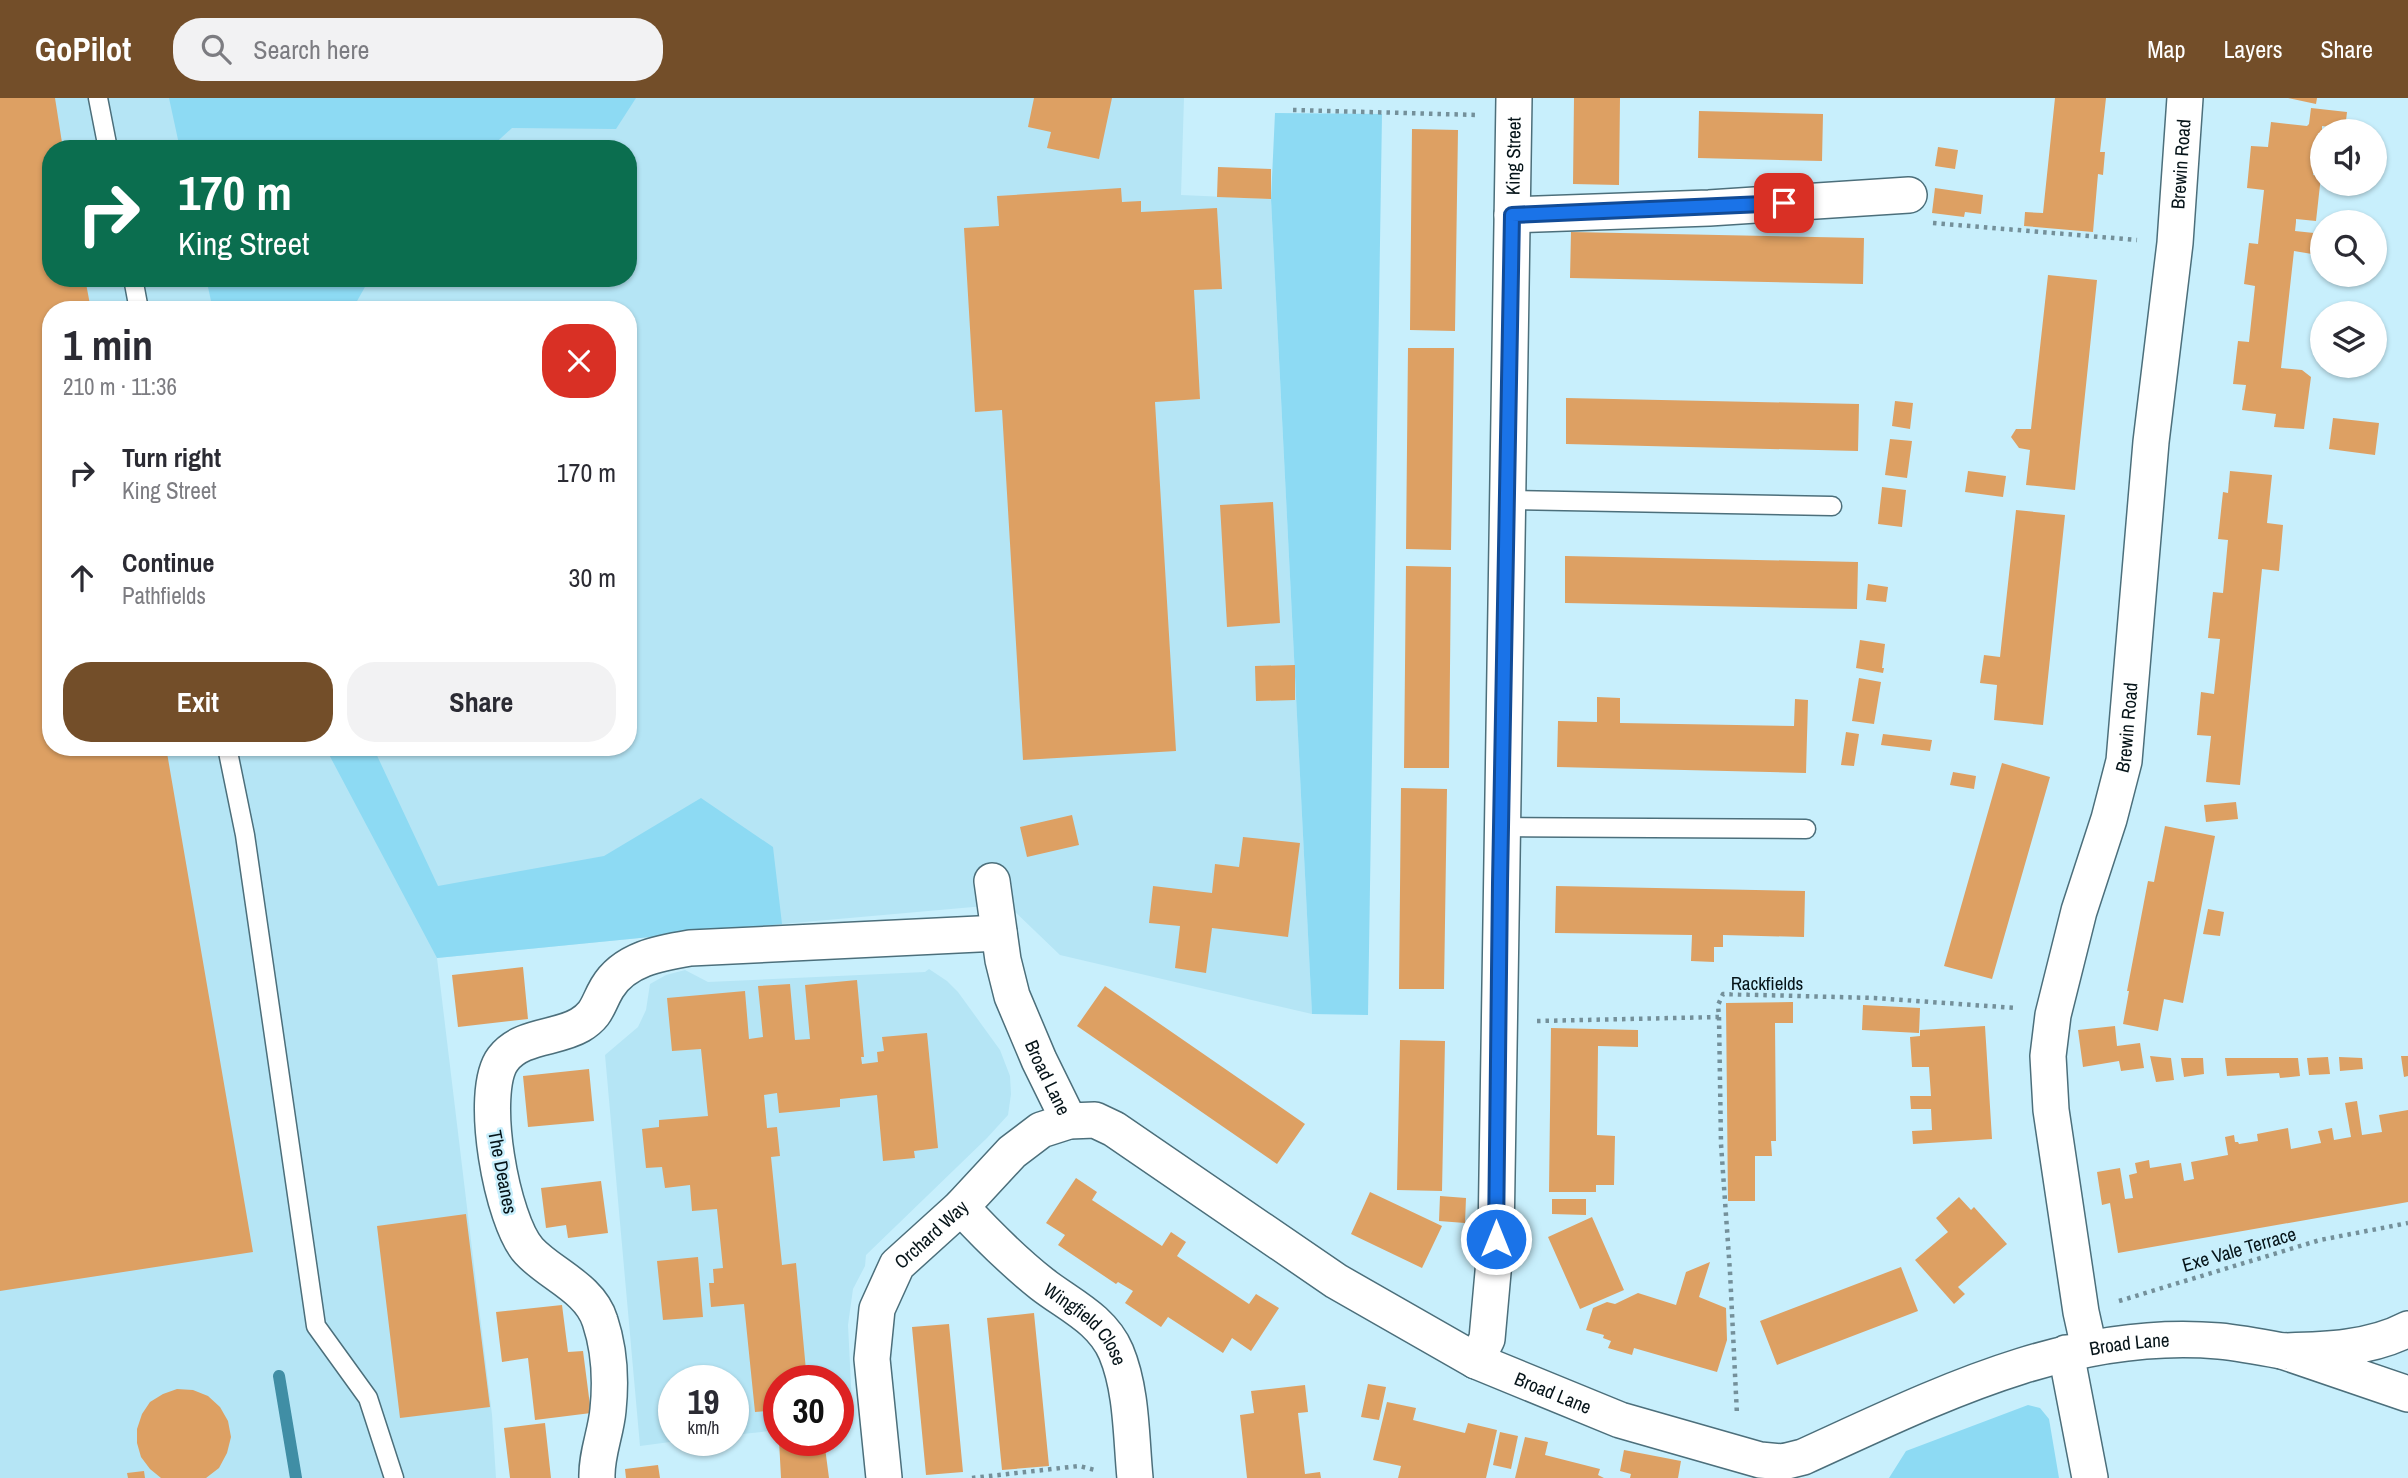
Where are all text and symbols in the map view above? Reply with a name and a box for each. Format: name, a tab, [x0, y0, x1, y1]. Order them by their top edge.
search box	[173, 18, 663, 81]
text: GoPilot	[35, 27, 131, 71]
icon: search	[197, 30, 235, 68]
text: Search here	[253, 32, 369, 67]
text: Map	[2147, 33, 2185, 65]
text: Layers	[2223, 33, 2282, 65]
text: Share	[2320, 33, 2373, 65]
street label: King Street	[1499, 116, 1527, 195]
street label: Brewin Road	[2164, 118, 2197, 210]
map controls	[2310, 119, 2387, 378]
button: sound	[2310, 119, 2387, 196]
text: 170 m	[178, 159, 292, 225]
icon: right	[63, 168, 154, 259]
pin	[1754, 173, 1814, 233]
icon: arrive	[1765, 184, 1803, 222]
button: search	[2310, 210, 2387, 287]
text: King Street	[178, 222, 309, 265]
button: layers	[2310, 301, 2387, 378]
text: 1 min	[63, 317, 153, 373]
button: close	[542, 324, 616, 398]
text: 210 m · 11:36	[63, 371, 177, 402]
text: Turn right	[122, 440, 221, 475]
icon: right	[63, 454, 101, 492]
text: 170 m	[557, 455, 616, 490]
text: King Street	[122, 475, 216, 506]
text: Continue	[122, 545, 214, 580]
icon: ahead	[63, 559, 101, 597]
text: 30 m	[569, 560, 616, 595]
text: Pathfields	[122, 580, 206, 611]
button: Exit	[63, 662, 333, 742]
button: Share	[347, 662, 616, 742]
street label: Brewin Road	[2109, 681, 2144, 775]
street label: Rackfields	[1731, 970, 1804, 996]
street label: Broad Lane	[1019, 1036, 1077, 1120]
street label: The Deanes	[482, 1128, 524, 1216]
street label: Orchard Way	[888, 1194, 974, 1275]
position arrow	[1459, 1202, 1533, 1276]
street label: Exe Vale Terrace	[2179, 1220, 2299, 1278]
street label: Wingfield Close	[1039, 1277, 1133, 1369]
street label: Broad Lane	[2087, 1327, 2170, 1361]
speed limit sign: 30	[763, 1365, 854, 1456]
street label: Broad Lane	[1511, 1365, 1595, 1420]
text: 19	[688, 1378, 719, 1425]
text: km/h	[688, 1415, 720, 1440]

